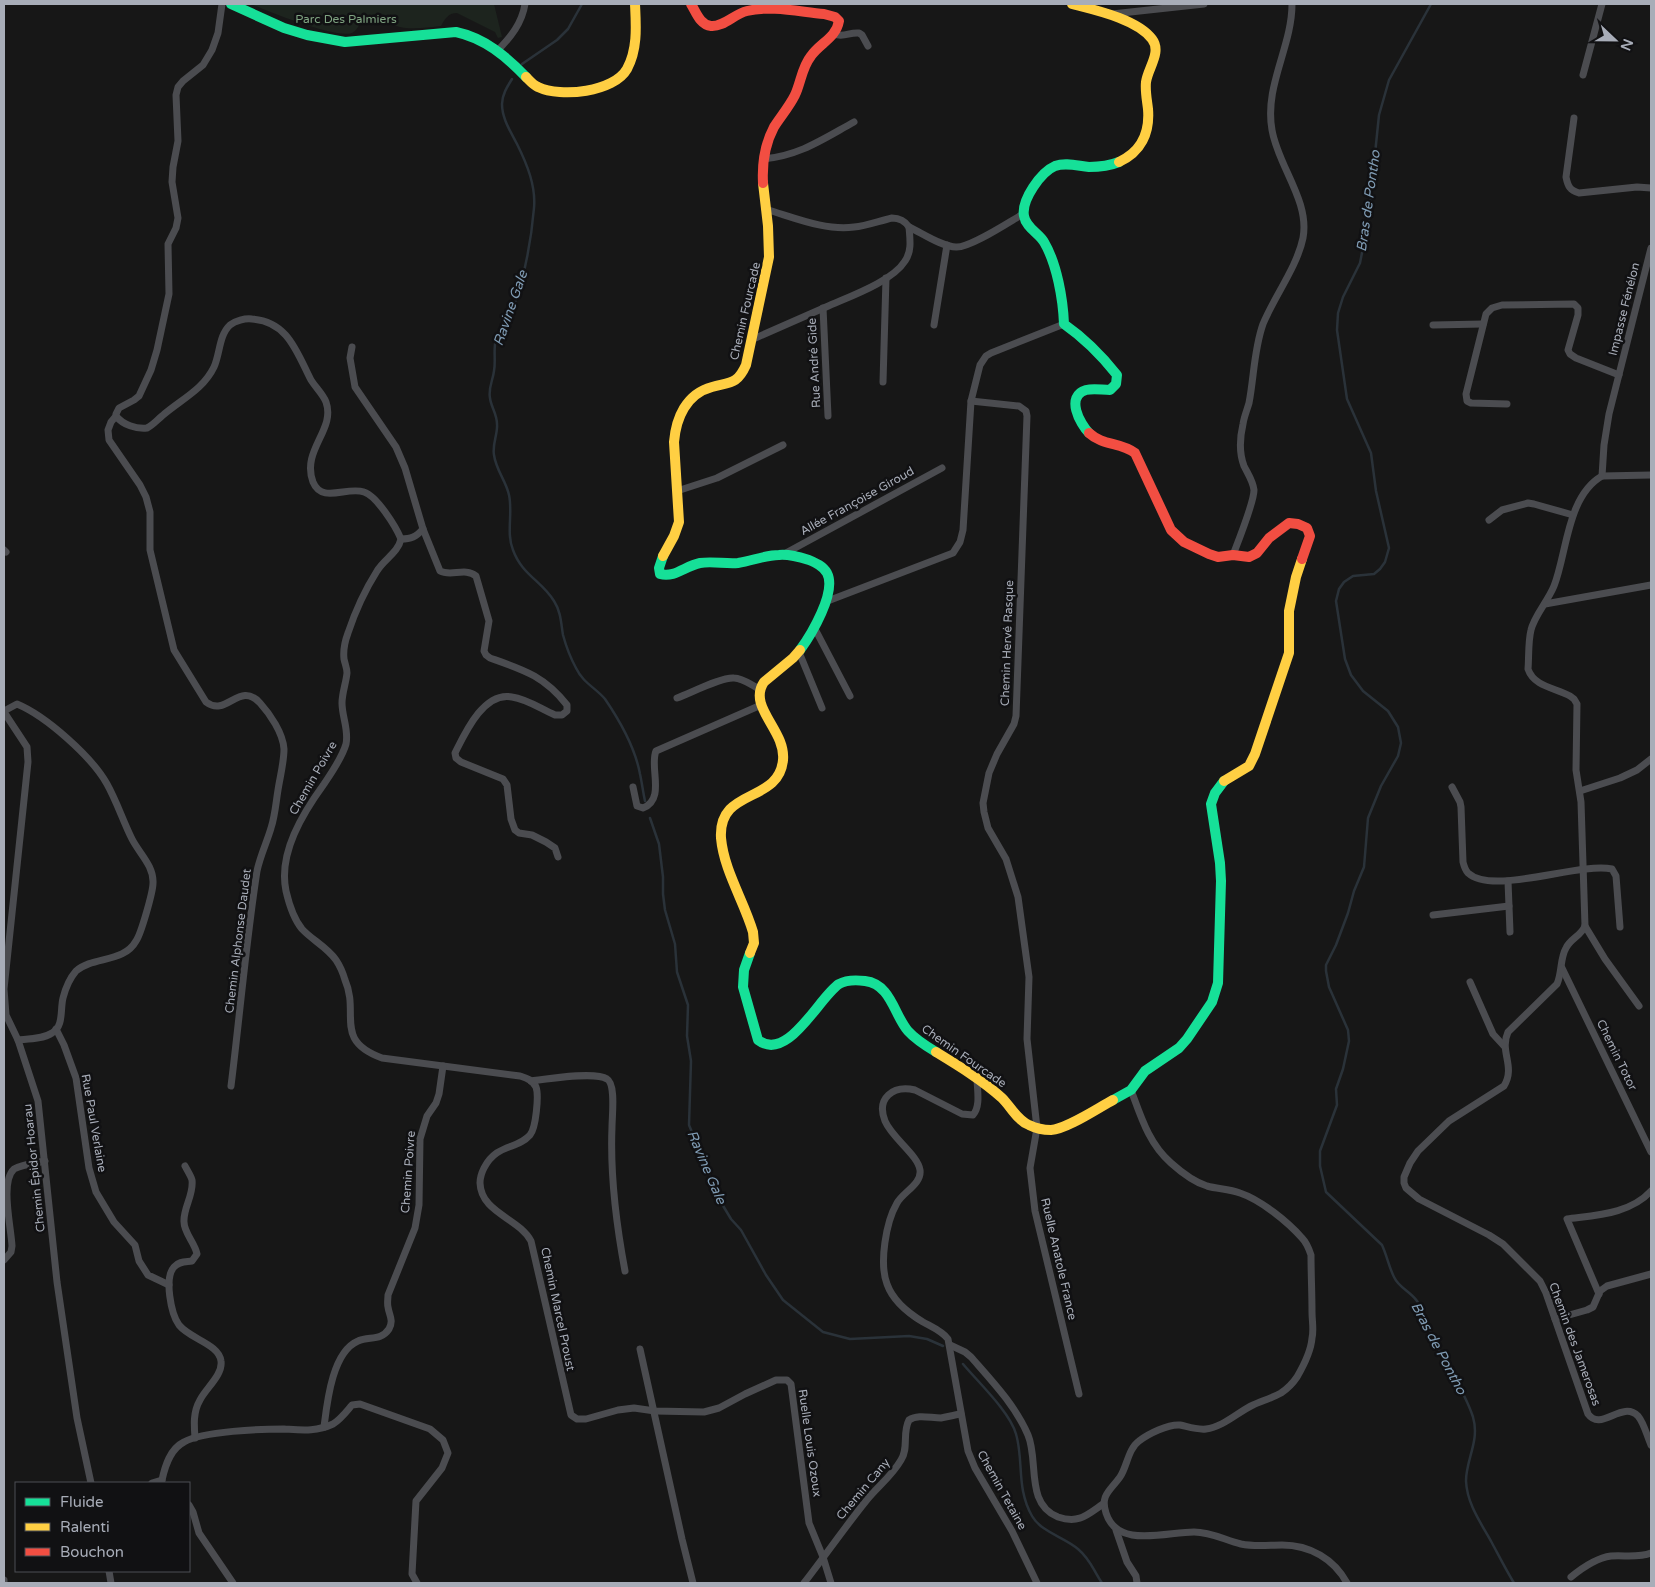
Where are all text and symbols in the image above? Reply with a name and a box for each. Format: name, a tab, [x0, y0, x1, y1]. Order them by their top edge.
park label: Parc Des Palmiers	[295, 12, 397, 26]
north arrow	[1590, 15, 1640, 65]
text: N	[1617, 36, 1637, 53]
water label: Bras de Pontho	[1353, 148, 1384, 253]
street label: Chemin Fourcade	[727, 260, 763, 361]
street label: Impasse Fénélon	[1606, 261, 1642, 357]
water label: Ravine Gale	[490, 267, 532, 348]
street label: Rue André Gide	[805, 317, 823, 408]
street label: Allée Françoise Giroud	[798, 464, 916, 538]
street label: Chemin Hervé Rasque	[998, 580, 1016, 706]
street label: Chemin Poivre	[286, 739, 340, 817]
street label: Chemin Alphonse Daudet	[222, 867, 254, 1014]
street label: Chemin Totor	[1594, 1017, 1640, 1093]
street label: Chemin Fourcade	[919, 1022, 1009, 1091]
street label: Rue Paul Verlaine	[78, 1073, 110, 1173]
street label: Chemin Épidor Hoarau	[20, 1103, 48, 1233]
water label: Ravine Gale	[683, 1128, 730, 1208]
street label: Chemin Poivre	[398, 1130, 418, 1214]
street label: Ruelle Anatole France	[1038, 1197, 1080, 1322]
street label: Chemin Marcel Proust	[538, 1246, 578, 1373]
street label: Chemin des Jamerosas	[1546, 1280, 1604, 1408]
water label: Bras de Pontho	[1407, 1299, 1471, 1399]
street label: Ruelle Louis Ozoux	[796, 1388, 824, 1498]
street label: Chemin Tetaine	[974, 1448, 1030, 1532]
street label: Chemin Cany	[833, 1455, 893, 1522]
legend	[15, 1482, 190, 1572]
text: Fluide	[60, 1493, 104, 1511]
text: Ralenti	[60, 1518, 110, 1536]
text: Bouchon	[60, 1543, 124, 1561]

